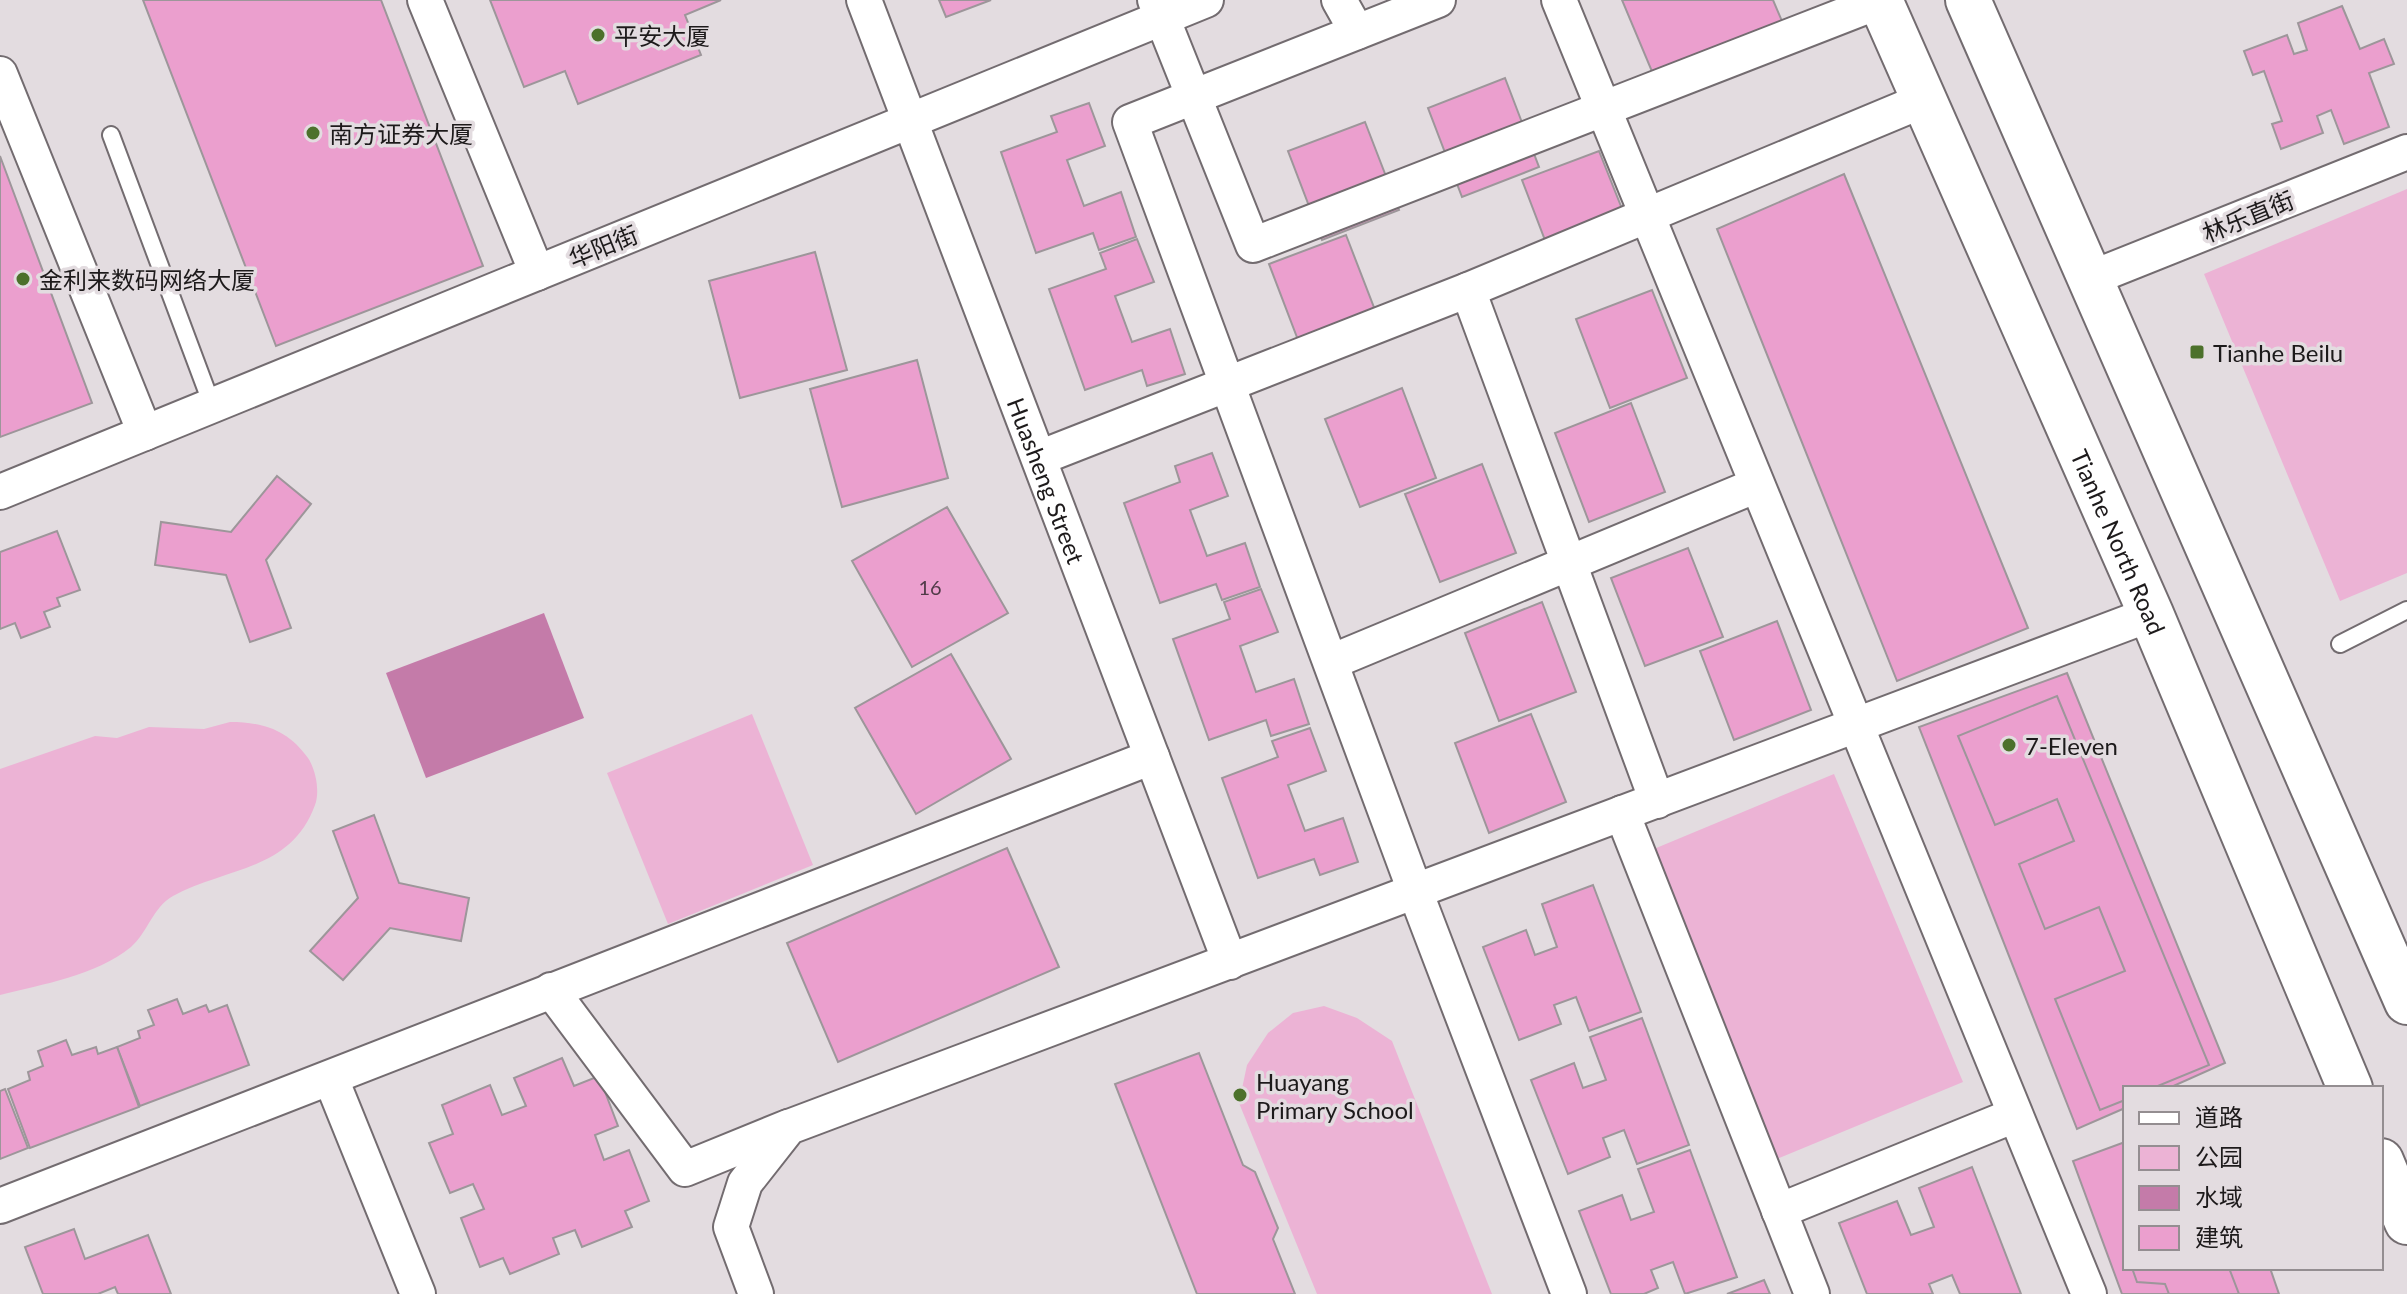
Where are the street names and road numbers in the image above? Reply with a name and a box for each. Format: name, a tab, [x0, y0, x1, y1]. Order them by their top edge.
street label: 林乐直街	[2198, 185, 2298, 247]
street label: 华阳街	[564, 219, 642, 273]
street label: Huasheng Street	[1002, 393, 1092, 568]
street label: Tianhe North Road	[2066, 445, 2172, 638]

